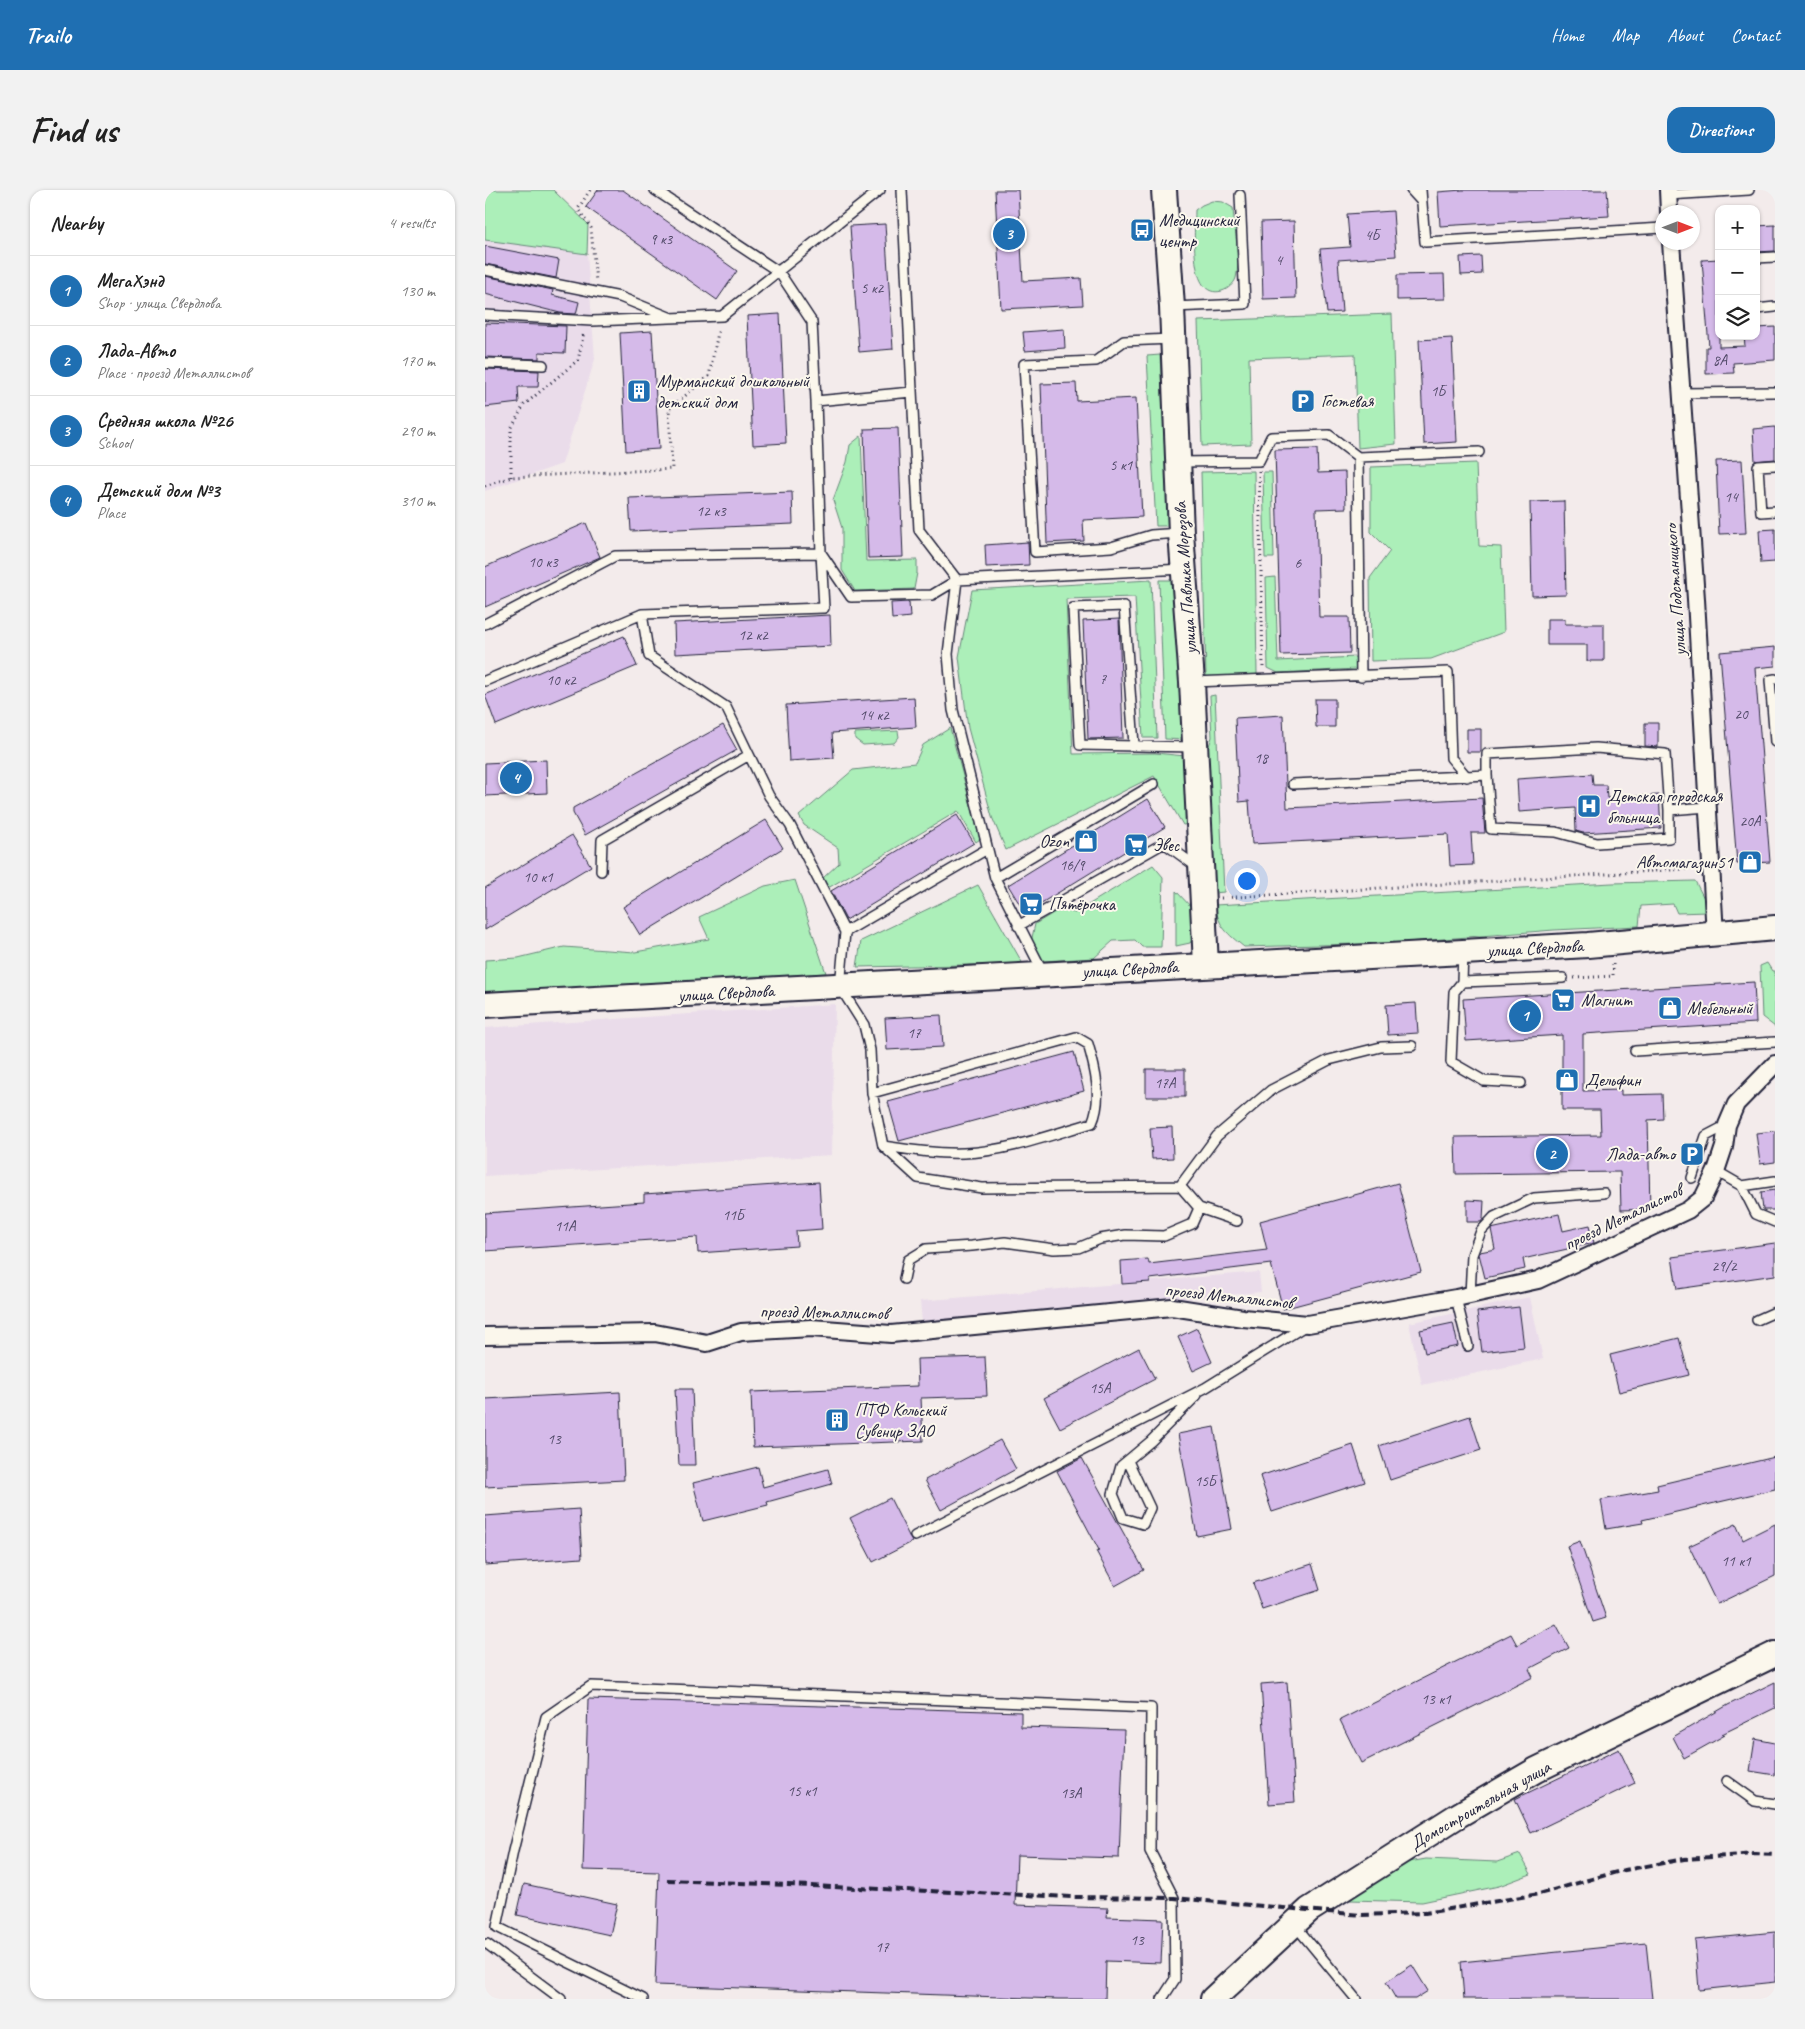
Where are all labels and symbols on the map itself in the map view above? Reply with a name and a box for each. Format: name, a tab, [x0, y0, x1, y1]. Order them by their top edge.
north arrow	[1655, 205, 1700, 250]
place label: Медицинский центр	[1159, 209, 1241, 252]
pin: 3	[993, 215, 1025, 253]
bus stop icon: Медицинский центр	[1129, 217, 1155, 243]
house number: 4Б	[1365, 226, 1382, 245]
house number: 9 к3	[650, 230, 674, 249]
house number: 4	[1276, 251, 1284, 270]
house number: 5 к2	[861, 279, 885, 298]
house number: 8А	[1713, 351, 1729, 370]
place label: Мурманский дошкольный детский дом	[657, 370, 811, 413]
building icon: Мурманский дошкольный детский дом	[626, 378, 652, 404]
house number: 1Б	[1431, 382, 1448, 401]
parking icon: Гостевая	[1290, 388, 1316, 414]
place label: Гостевая	[1321, 390, 1375, 412]
house number: 5 к1	[1110, 456, 1134, 475]
house number: 14	[1724, 488, 1739, 507]
street label: улица Павлика Морозова	[1169, 500, 1202, 656]
house number: 12 к3	[696, 502, 727, 521]
street label: улица Подстаницкого	[1659, 522, 1691, 658]
house number: 10 к3	[528, 553, 559, 572]
house number: 6	[1295, 554, 1303, 573]
house number: 12 к2	[738, 626, 769, 645]
house number: 7	[1100, 670, 1108, 689]
house number: 10 к2	[546, 671, 577, 690]
house number: 20	[1734, 705, 1749, 724]
house number: 14 к2	[859, 706, 890, 725]
house number: 18	[1254, 749, 1269, 768]
pin: 4	[500, 759, 532, 797]
place label: Детская городская больница	[1607, 785, 1724, 828]
hospital icon: Детская городская больница	[1576, 793, 1602, 819]
house number: 20А	[1739, 812, 1762, 831]
shop icon: Ozon	[1073, 828, 1099, 854]
place label: Ozon	[1039, 830, 1070, 852]
supermarket icon: Эвес	[1123, 832, 1149, 858]
place label: Эвес	[1153, 834, 1180, 856]
shop icon: Автомагазин51	[1737, 849, 1763, 875]
place label: Автомагазин51	[1636, 851, 1734, 874]
house number: 16/9	[1059, 856, 1086, 875]
house number: 10 к1	[523, 868, 554, 887]
your location	[1234, 868, 1260, 894]
supermarket icon: Пятёрочка	[1018, 891, 1044, 917]
place label: Пятёрочка	[1049, 893, 1117, 915]
street label: улица Свердлова	[1485, 934, 1585, 962]
street label: улица Свердлова	[1080, 955, 1180, 983]
street label: улица Свердлова	[676, 979, 776, 1007]
supermarket icon: Магнит	[1550, 987, 1576, 1013]
place label: Магнит	[1581, 989, 1633, 1011]
shop icon: Мебельный	[1657, 995, 1683, 1021]
pin: 1	[1509, 997, 1541, 1035]
place label: Мебельный	[1687, 997, 1754, 1019]
house number: 17	[907, 1024, 922, 1043]
shop icon: Дельфин	[1554, 1067, 1580, 1093]
place label: Дельфин	[1585, 1069, 1642, 1091]
house number: 17А	[1154, 1074, 1177, 1093]
pin: 2	[1536, 1135, 1568, 1173]
parking icon: Лада-авто	[1679, 1141, 1705, 1167]
place label: Лада-авто	[1606, 1143, 1677, 1165]
street label: проезд Металлистов	[1560, 1177, 1690, 1255]
house number: 11Б	[722, 1206, 746, 1225]
house number: 11А	[554, 1217, 577, 1236]
house number: 29/2	[1711, 1257, 1738, 1276]
street label: проезд Металлистов	[1164, 1278, 1299, 1314]
street label: проезд Металлистов	[760, 1300, 893, 1324]
house number: 15А	[1089, 1379, 1112, 1398]
place label: ПТФ Кольский Сувенир ЗАО	[855, 1399, 948, 1442]
building icon: ПТФ Кольский Сувенир ЗАО	[824, 1407, 850, 1433]
house number: 13	[547, 1430, 562, 1449]
house number: 15Б	[1194, 1472, 1218, 1491]
house number: 11 к1	[1721, 1552, 1752, 1571]
house number: 13 к1	[1421, 1690, 1452, 1709]
street label: Домостроительная улица	[1406, 1755, 1555, 1854]
house number: 15 к1	[787, 1782, 818, 1801]
house number: 13А	[1060, 1784, 1083, 1803]
house number: 13	[1130, 1931, 1145, 1950]
house number: 17	[875, 1938, 890, 1957]

